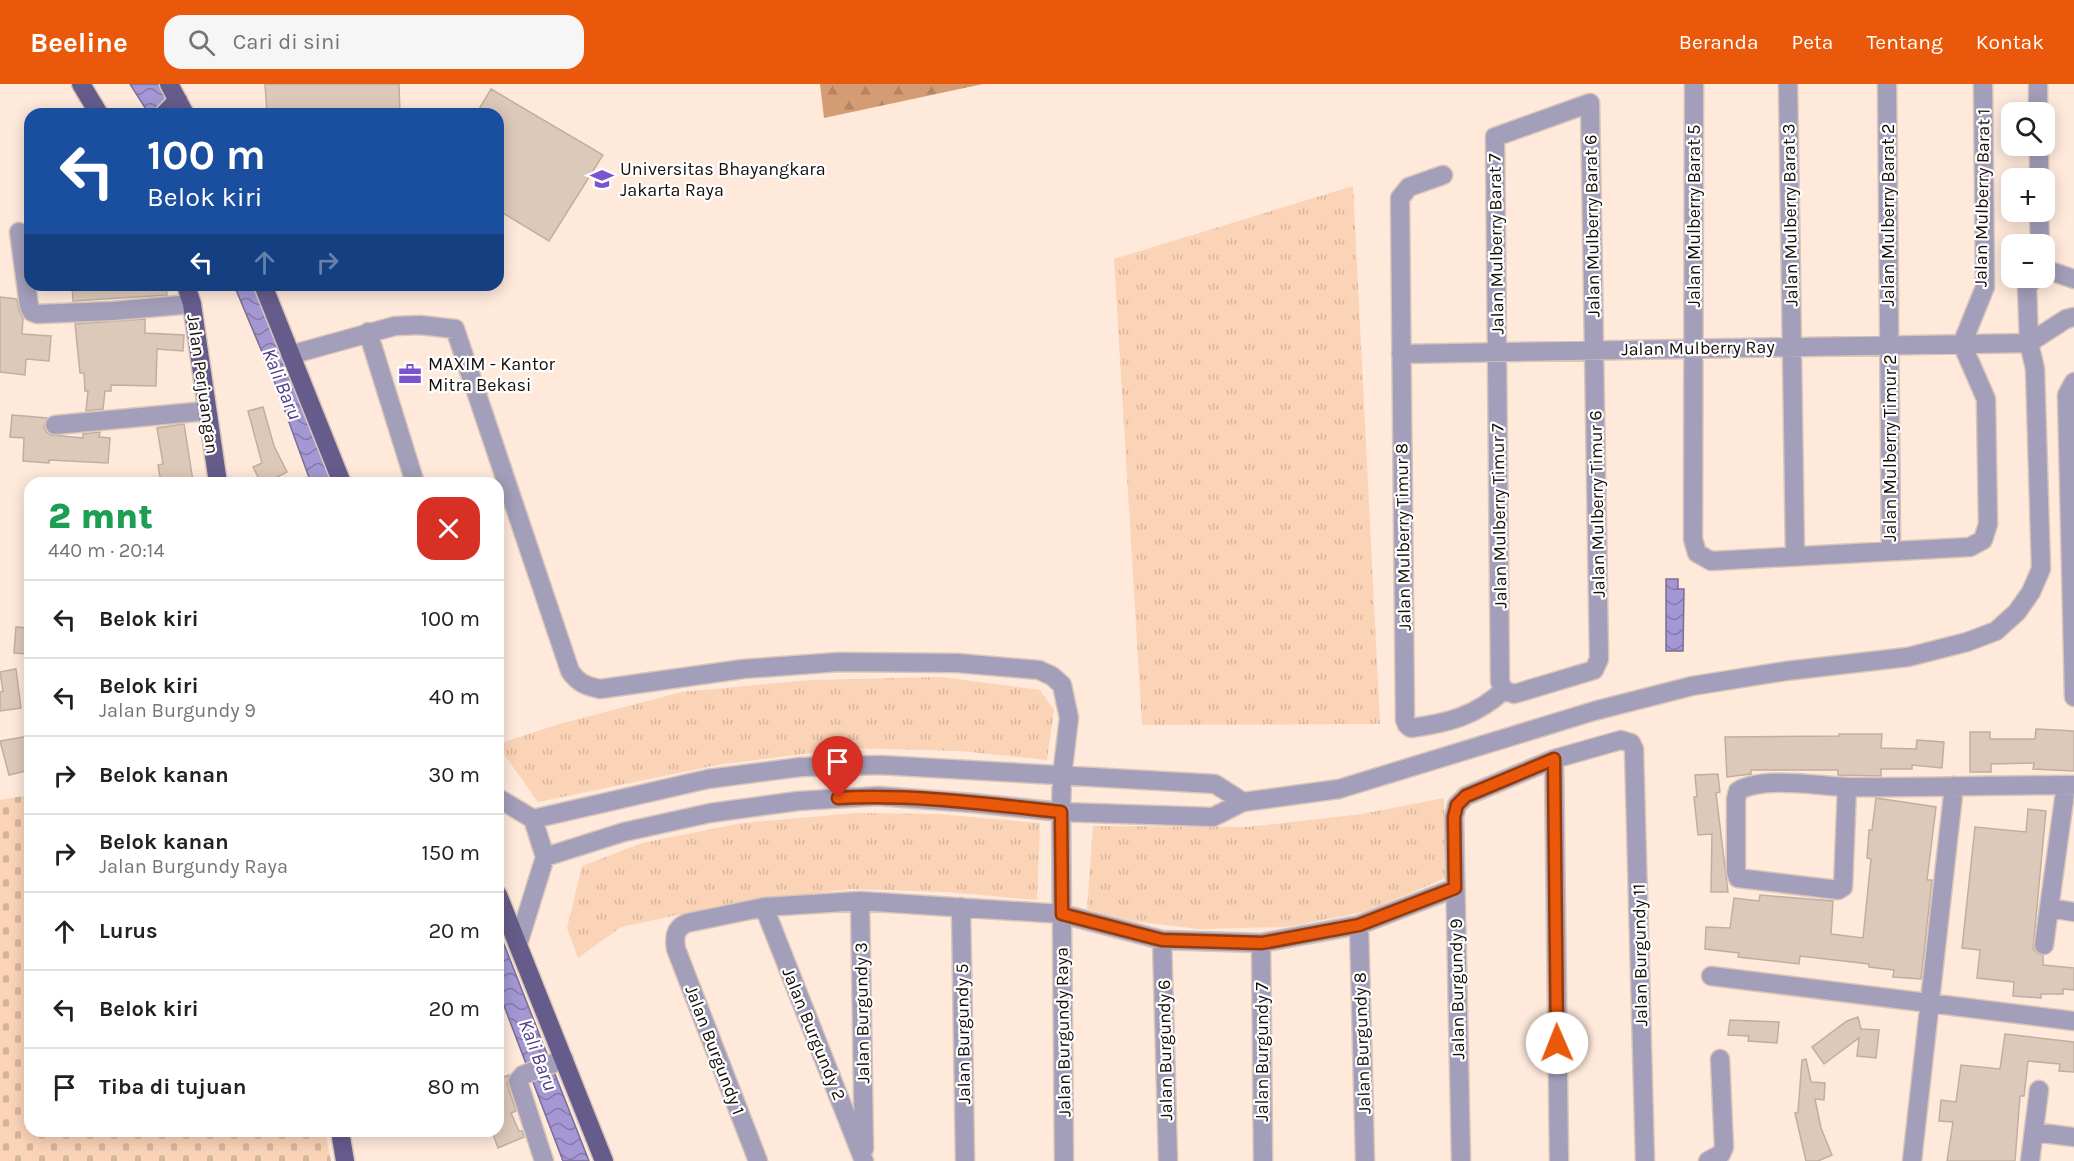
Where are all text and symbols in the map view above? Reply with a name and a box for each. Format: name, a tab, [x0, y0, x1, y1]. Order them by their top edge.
search box	[164, 15, 584, 69]
text: Beeline	[30, 26, 128, 59]
icon: search	[185, 26, 218, 59]
text: Cari di sini	[233, 29, 341, 55]
text: Beranda	[1679, 30, 1759, 54]
text: Peta	[1792, 30, 1833, 54]
text: Tentang	[1866, 30, 1943, 54]
text: Kontak	[1976, 30, 2044, 54]
map controls	[2001, 102, 2055, 288]
button: search	[2001, 102, 2055, 156]
street label: Jalan Mulberry Barat 1	[1969, 109, 1995, 287]
street label: Jalan Mulberry Barat 3	[1777, 123, 1803, 307]
street label: Jalan Mulberry Barat 2	[1877, 123, 1899, 307]
street label: Jalan Mulberry Barat 5	[1683, 125, 1705, 307]
text: 100 m	[147, 130, 266, 180]
icon: left	[48, 132, 126, 210]
street label: Jalan Mulberry Barat 6	[1579, 134, 1605, 318]
street label: Jalan Mulberry Barat 7	[1483, 153, 1509, 335]
place label: Universitas Bhayangkara Jakarta Raya	[620, 158, 826, 201]
school or university icon: Universitas Bhayangkara Jakarta Raya	[589, 166, 615, 192]
button: +	[2001, 168, 2055, 222]
text: Belok kiri	[147, 181, 263, 213]
button: −	[2001, 234, 2055, 288]
icon: left	[185, 246, 218, 279]
icon: ahead	[248, 246, 281, 279]
icon: right	[311, 246, 344, 279]
street label: Jalan Perjuangan	[182, 313, 224, 455]
street label: Jalan Mulberry Ray	[1621, 336, 1775, 360]
water label: Kali Baru	[257, 345, 307, 423]
place label: MAXIM - Kantor Mitra Bekasi	[428, 353, 556, 396]
street label: Jalan Mulberry Timur 2	[1879, 354, 1901, 542]
office icon: MAXIM - Kantor Mitra Bekasi	[397, 361, 423, 387]
street label: Jalan Mulberry Timur 6	[1584, 410, 1610, 598]
street label: Jalan Mulberry Timur 7	[1486, 423, 1512, 609]
street label: Jalan Mulberry Timur 8	[1390, 443, 1416, 631]
text: 2 mnt	[48, 495, 153, 537]
button: close	[417, 497, 480, 560]
text: 440 m · 20:14	[48, 539, 165, 562]
icon: left	[48, 603, 81, 636]
text: Belok kiri	[99, 606, 199, 632]
text: 100 m	[421, 606, 480, 632]
text: Belok kiri	[99, 673, 199, 699]
icon: left	[48, 681, 81, 714]
text: 40 m	[429, 684, 480, 710]
text: Jalan Burgundy 9	[99, 699, 256, 722]
pin	[812, 736, 863, 798]
icon: arrive	[821, 745, 854, 778]
icon: right	[48, 759, 81, 792]
text: Belok kanan	[99, 762, 229, 788]
text: 30 m	[428, 762, 480, 788]
text: Belok kanan	[99, 829, 229, 855]
icon: right	[48, 837, 81, 870]
text: 150 m	[421, 840, 480, 866]
text: Jalan Burgundy Raya	[99, 855, 288, 878]
street label: Jalan Burgundy 11	[1628, 883, 1652, 1027]
icon: ahead	[48, 915, 81, 948]
text: Lurus	[99, 918, 158, 944]
text: 20 m	[428, 918, 480, 944]
street label: Jalan Burgundy 9	[1445, 918, 1469, 1060]
street label: Jalan Burgundy 3	[850, 942, 874, 1084]
street label: Jalan Burgundy Raya	[1051, 947, 1075, 1117]
street label: Jalan Burgundy 5	[951, 963, 975, 1105]
street label: Jalan Burgundy 2	[777, 964, 851, 1104]
street label: Jalan Burgundy 8	[1349, 972, 1375, 1114]
street label: Jalan Burgundy 6	[1153, 979, 1177, 1121]
street label: Jalan Burgundy 1	[680, 982, 750, 1118]
street label: Jalan Burgundy 7	[1251, 982, 1273, 1122]
icon: left	[48, 993, 81, 1026]
text: Belok kiri	[99, 996, 199, 1022]
text: 20 m	[428, 996, 480, 1022]
position arrow	[1525, 1011, 1589, 1075]
water label: Kali Baru	[514, 1016, 562, 1094]
icon: arrive	[48, 1071, 81, 1104]
text: Tiba di tujuan	[99, 1074, 246, 1100]
text: 80 m	[428, 1074, 480, 1100]

